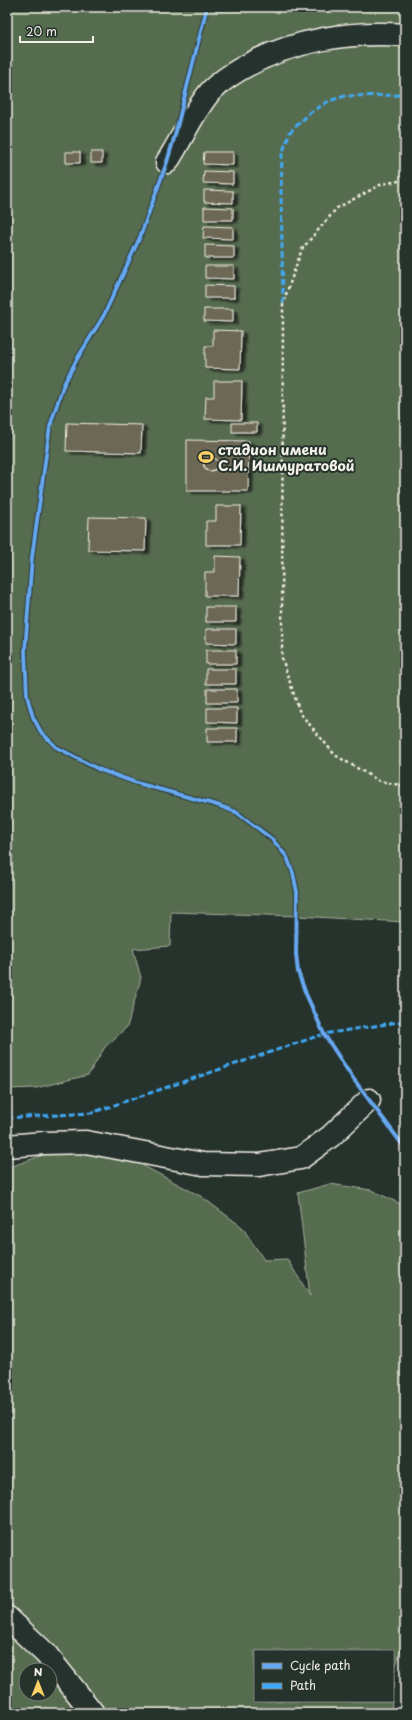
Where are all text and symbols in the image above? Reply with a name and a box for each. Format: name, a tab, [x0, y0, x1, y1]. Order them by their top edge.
scale bar	[20, 18, 93, 44]
text: 20 m	[26, 22, 57, 40]
place label: стадион имени С.И. Ишмуратовой	[218, 439, 355, 476]
sports icon: стадион имени С.И. Ишмуратовой	[197, 448, 215, 466]
legend	[254, 1650, 394, 1702]
text: Cycle path	[290, 1656, 351, 1674]
north arrow	[18, 1662, 58, 1702]
text: N	[34, 1663, 43, 1680]
text: Path	[290, 1676, 316, 1694]

